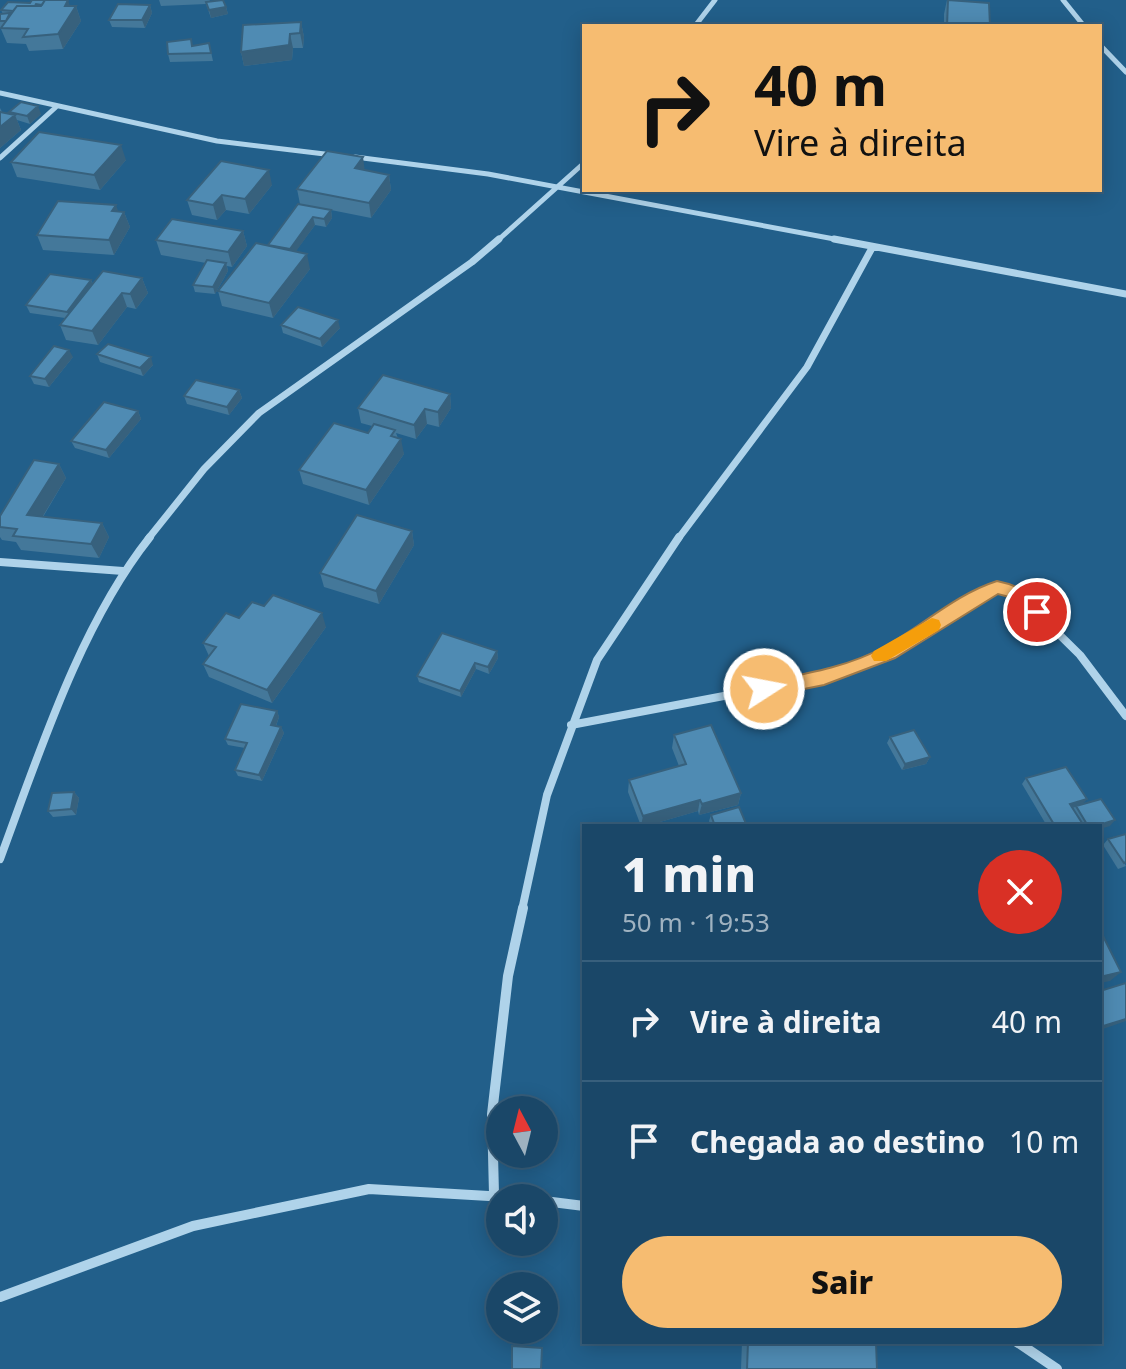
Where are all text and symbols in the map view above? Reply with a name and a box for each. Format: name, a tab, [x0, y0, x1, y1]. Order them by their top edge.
text: 40 m	[754, 46, 887, 122]
icon: right	[622, 56, 726, 160]
text: Vire à direita	[754, 118, 967, 167]
pin	[1003, 578, 1071, 646]
icon: arrive	[1015, 590, 1059, 634]
position arrow	[722, 647, 806, 731]
text: 1 min	[622, 841, 756, 906]
button: close	[978, 850, 1062, 934]
text: 50 m · 19:53	[622, 904, 770, 940]
icon: right	[622, 999, 666, 1043]
text: Vire à direita	[690, 1001, 881, 1042]
text: 40 m	[992, 1001, 1062, 1042]
north arrow	[486, 1096, 558, 1168]
map controls	[486, 1096, 558, 1344]
icon: arrive	[622, 1119, 666, 1163]
text: Chegada ao destino	[690, 1121, 985, 1162]
text: 10 m	[1009, 1121, 1079, 1162]
button: sound	[486, 1184, 558, 1256]
button: Sair	[622, 1236, 1062, 1328]
button: layers	[486, 1272, 558, 1344]

